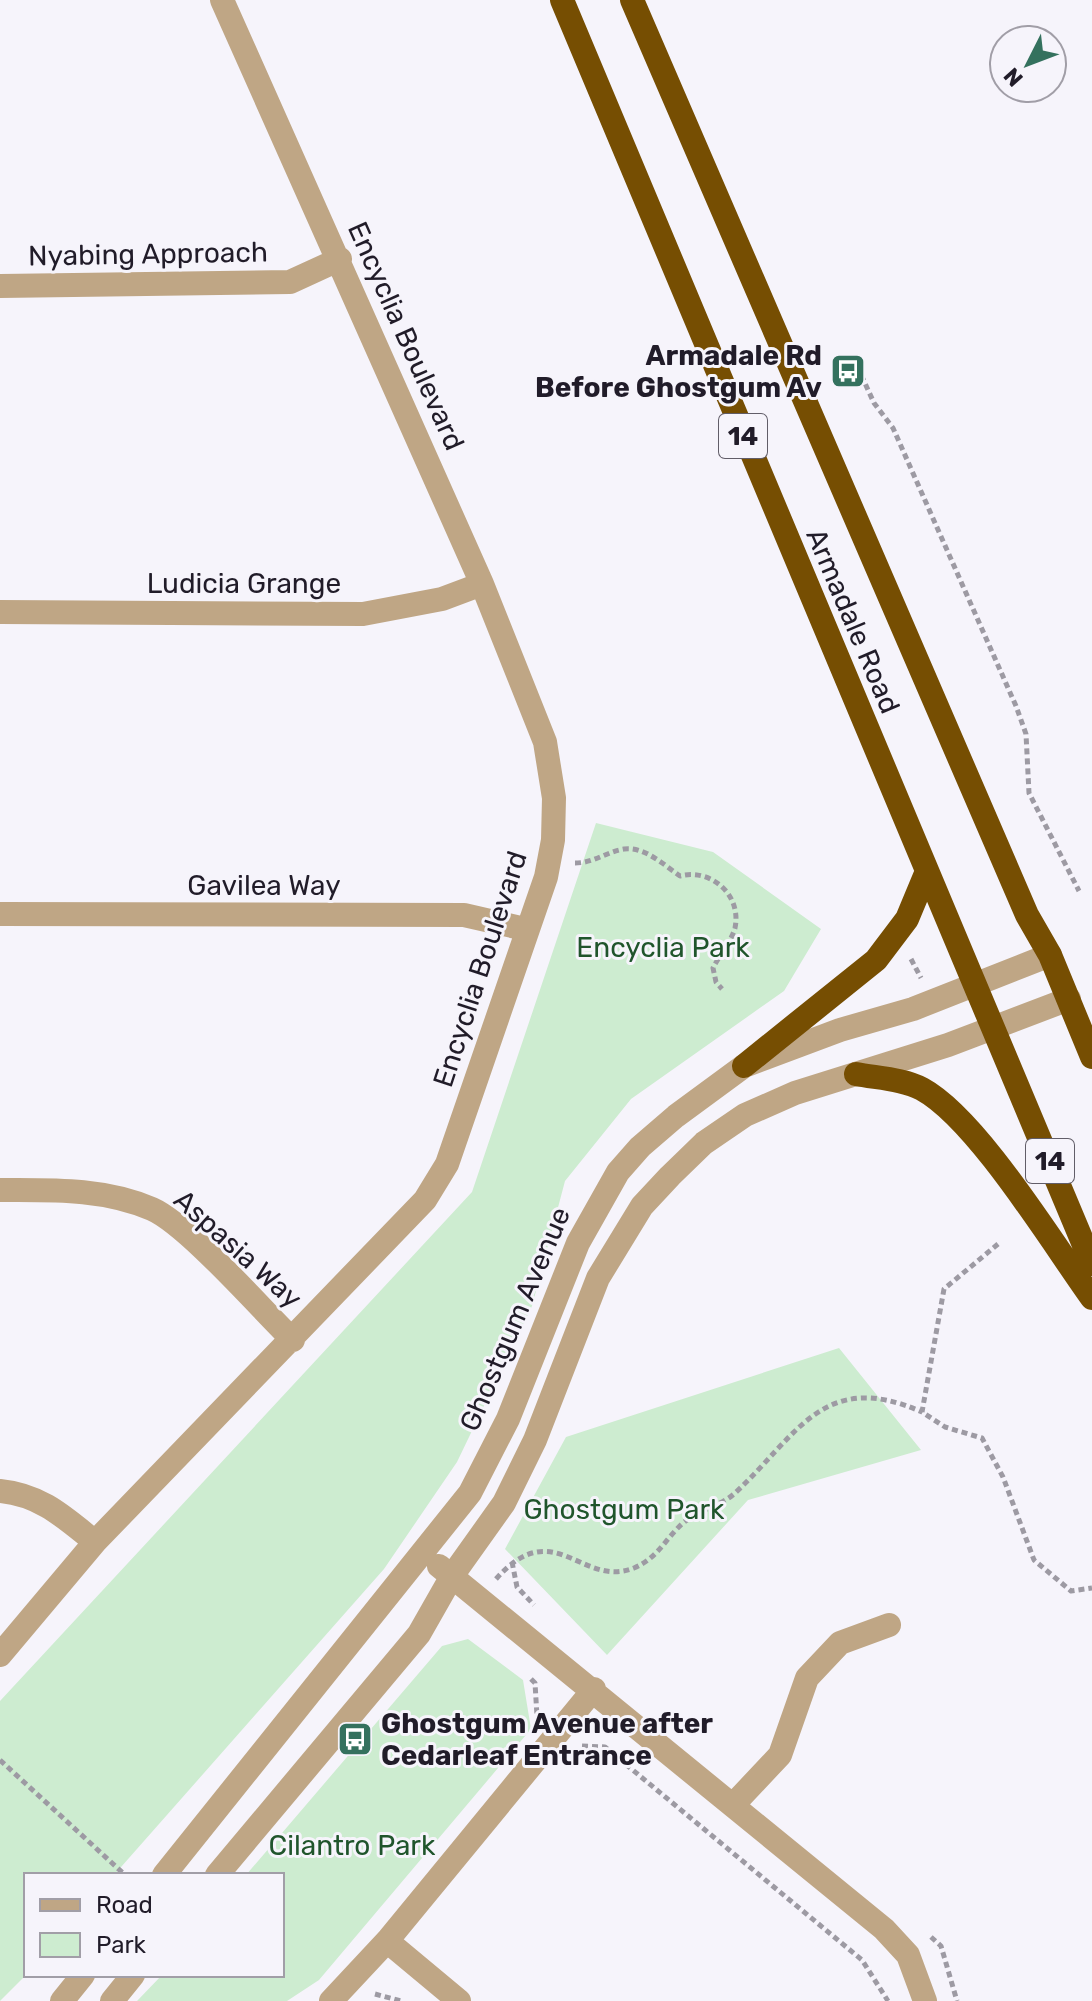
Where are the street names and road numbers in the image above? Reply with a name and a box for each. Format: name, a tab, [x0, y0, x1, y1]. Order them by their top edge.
street label: Encyclia Boulevard	[341, 217, 471, 455]
street label: Nyabing Approach	[28, 235, 268, 273]
road number: 14	[719, 414, 767, 458]
street label: Armadale Road	[799, 524, 907, 718]
street label: Ludicia Grange	[147, 567, 341, 600]
street label: Encyclia Boulevard	[426, 847, 534, 1091]
street label: Gavilea Way	[187, 869, 341, 902]
road number: 14	[1026, 1139, 1074, 1183]
street label: Aspasia Way	[167, 1183, 309, 1315]
street label: Ghostgum Avenue	[453, 1202, 577, 1436]

